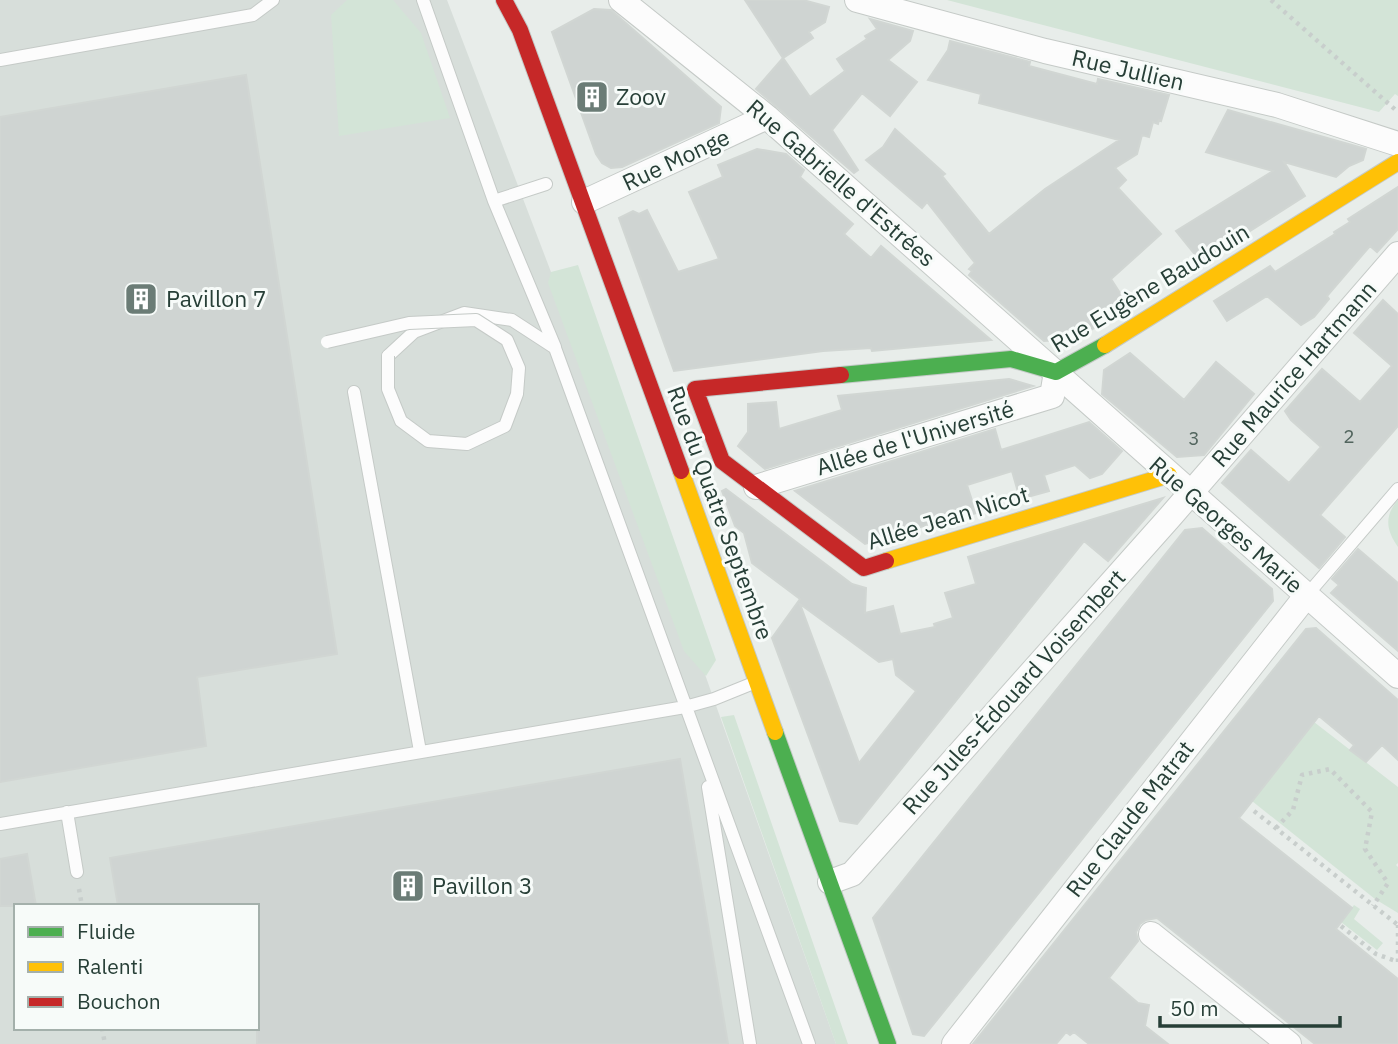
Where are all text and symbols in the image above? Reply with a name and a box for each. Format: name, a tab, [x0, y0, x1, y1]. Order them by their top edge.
street label: Rue Jullien	[1069, 42, 1187, 97]
building icon: Zoov	[573, 78, 611, 116]
place label: Zoov	[616, 81, 666, 111]
street label: Rue Gabrielle d'Estrées	[741, 92, 942, 273]
street label: Rue Monge	[617, 121, 734, 197]
street label: Rue Eugène Baudouin	[1045, 216, 1254, 358]
street label: Rue Maurice Hartmann	[1204, 274, 1382, 473]
building icon: Pavillon 7	[122, 280, 160, 318]
place label: Pavillon 7	[166, 283, 266, 313]
street label: Rue du Quatre Septembre	[661, 382, 781, 644]
street label: Allée de l'Université	[812, 393, 1017, 481]
house number: 2	[1343, 424, 1355, 448]
house number: 3	[1188, 426, 1200, 450]
street label: Rue Georges Marie	[1144, 449, 1310, 599]
street label: Allée Jean Nicot	[863, 478, 1032, 556]
street label: Rue Jules-Édouard Voisembert	[895, 562, 1131, 820]
street label: Rue Claude Matrat	[1059, 734, 1200, 903]
building icon: Pavillon 3	[389, 867, 427, 905]
place label: Pavillon 3	[432, 870, 532, 900]
legend	[14, 904, 259, 1030]
text: Fluide	[77, 917, 135, 945]
text: Ralenti	[77, 952, 143, 980]
scale bar	[1160, 984, 1340, 1028]
text: Bouchon	[77, 987, 161, 1015]
text: 50 m	[1170, 994, 1219, 1022]

